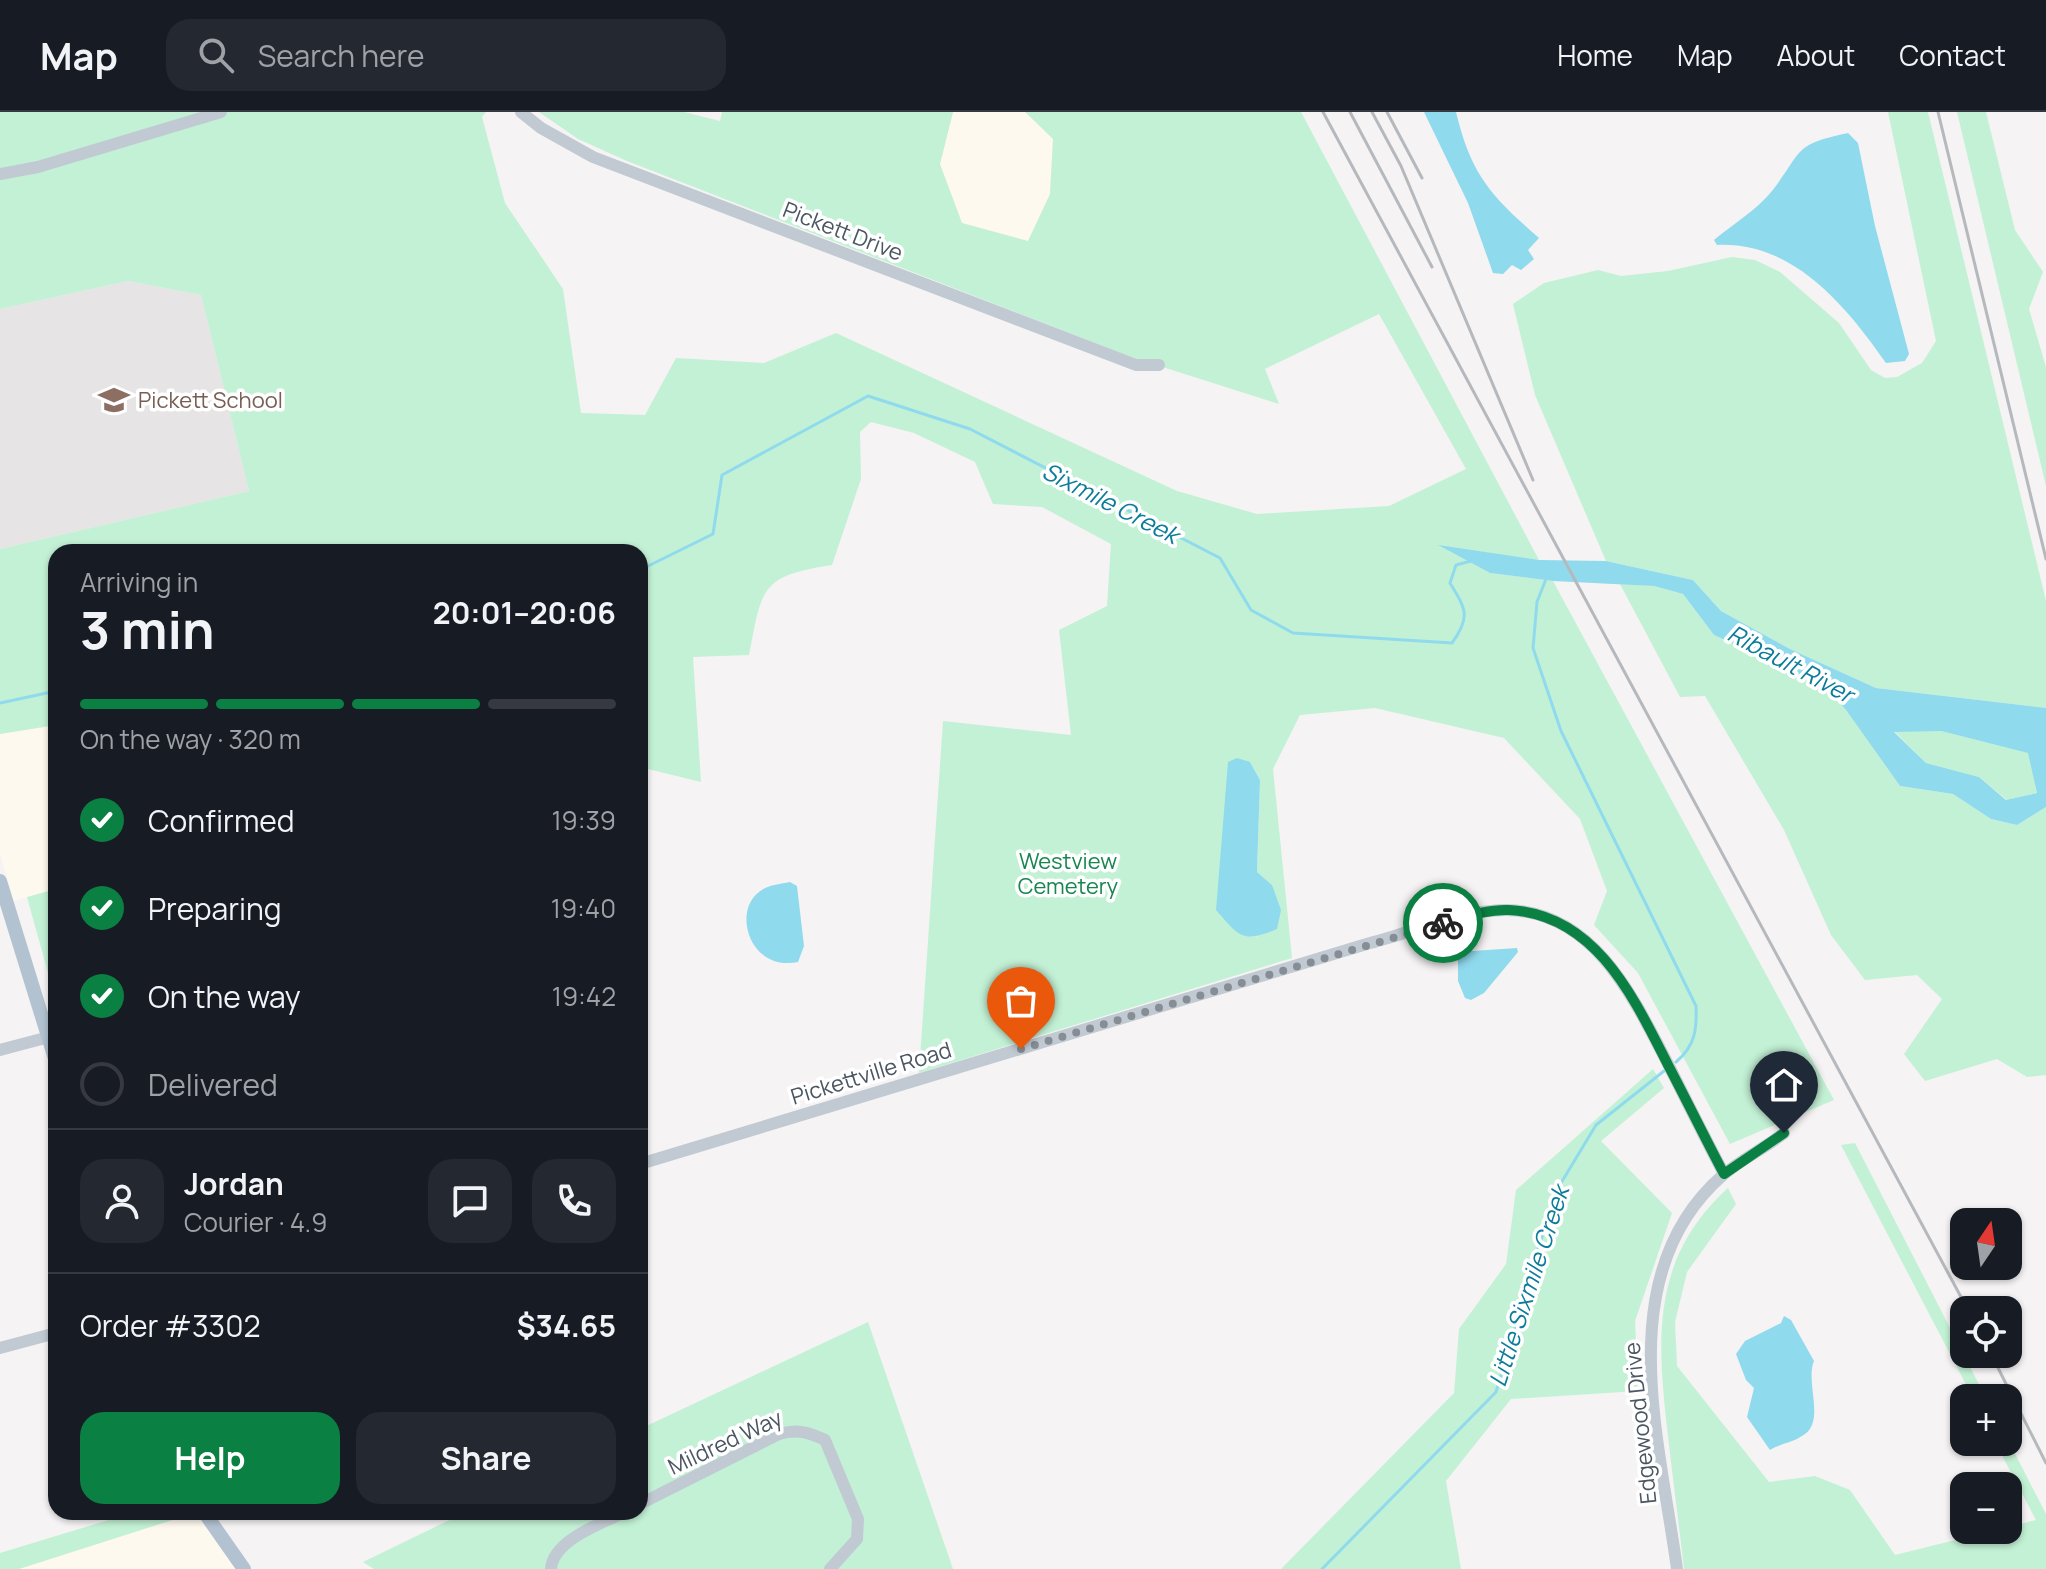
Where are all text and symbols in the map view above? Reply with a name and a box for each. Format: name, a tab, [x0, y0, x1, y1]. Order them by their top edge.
search box	[166, 19, 726, 91]
text: Map	[40, 29, 118, 81]
icon: search	[194, 33, 238, 77]
text: Search here	[258, 35, 425, 76]
text: Home	[1557, 36, 1633, 74]
text: Map	[1677, 36, 1733, 74]
text: About	[1777, 36, 1855, 74]
text: Contact	[1899, 36, 2006, 74]
street label: Pickett Drive	[779, 194, 907, 268]
school or university icon: Pickett School	[97, 383, 131, 417]
place label: Pickett School	[138, 385, 283, 415]
water label: Sixmile Creek	[1037, 453, 1188, 552]
text: Arriving in	[80, 564, 198, 600]
text: 20:01–20:06	[433, 592, 616, 633]
text: 3 min	[80, 594, 215, 665]
water label: Ribault River	[1722, 616, 1862, 711]
text: On the way · 320 m	[80, 721, 301, 757]
icon: check	[80, 798, 124, 842]
text: Confirmed	[148, 800, 295, 841]
text: 19:39	[551, 802, 616, 838]
park label: Westview Cemetery	[1018, 846, 1119, 901]
courier	[1403, 883, 1483, 963]
icon: check	[80, 886, 124, 930]
text: Preparing	[148, 888, 282, 929]
text: 19:40	[551, 890, 616, 926]
icon: bike	[1421, 901, 1465, 945]
pin	[987, 967, 1055, 1049]
icon: check	[80, 974, 124, 1018]
text: On the way	[148, 976, 301, 1017]
text: 19:42	[552, 978, 616, 1014]
icon: bag	[999, 979, 1043, 1023]
street label: Pickettville Road	[787, 1034, 955, 1112]
pin	[1750, 1051, 1818, 1133]
icon: home	[1762, 1063, 1806, 1107]
text: Delivered	[148, 1064, 278, 1105]
button: person	[80, 1159, 164, 1243]
button: chat	[428, 1159, 512, 1243]
button: phone	[532, 1159, 616, 1243]
text: Jordan	[184, 1163, 284, 1204]
water label: Little Sixmile Creek	[1480, 1179, 1577, 1391]
text: Courier · 4.9	[184, 1204, 327, 1240]
north arrow	[1950, 1208, 2022, 1280]
map controls	[1950, 1208, 2022, 1544]
button: locate	[1950, 1296, 2022, 1368]
text: Order #3302	[80, 1305, 261, 1346]
text: $34.65	[517, 1305, 616, 1346]
street label: Edgewood Drive	[1617, 1341, 1663, 1505]
button: +	[1950, 1384, 2022, 1456]
street label: Mildred Way	[663, 1402, 787, 1481]
button: Help	[80, 1412, 340, 1504]
button: Share	[356, 1412, 616, 1504]
button: −	[1950, 1472, 2022, 1544]

